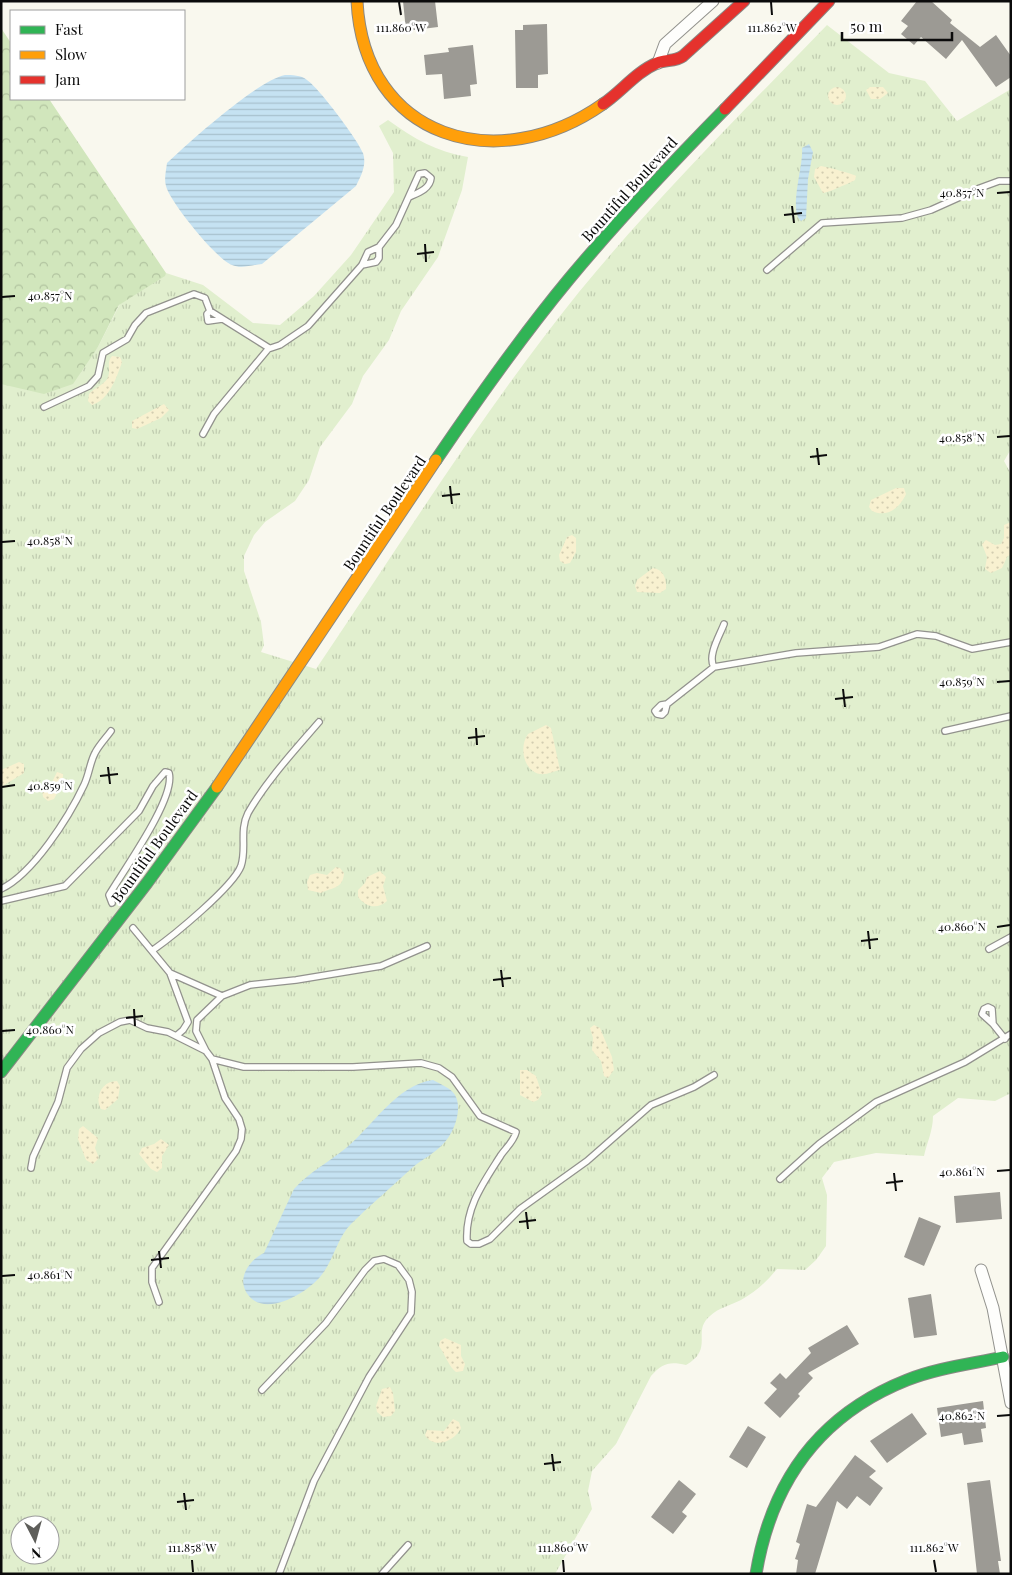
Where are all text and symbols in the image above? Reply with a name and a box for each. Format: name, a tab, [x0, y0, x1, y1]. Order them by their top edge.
legend	[10, 10, 185, 100]
scale bar	[842, 10, 952, 42]
text: 50 m	[850, 16, 883, 36]
text: Fast	[55, 19, 84, 39]
text: 111.860°W	[376, 19, 426, 35]
text: 111.862°W	[747, 19, 797, 35]
text: Slow	[55, 44, 87, 64]
text: Jam	[54, 69, 81, 89]
street label: Bountiful Boulevard	[577, 132, 682, 246]
text: 40.857°N	[940, 184, 985, 200]
text: 40.857°N	[28, 287, 73, 303]
text: 40.858°N	[939, 429, 986, 445]
street label: Bountiful Boulevard	[338, 451, 430, 574]
text: 40.858°N	[27, 532, 74, 548]
text: 40.859°N	[939, 673, 985, 689]
text: 40.859°N	[27, 777, 73, 793]
street label: Bountiful Boulevard	[106, 786, 202, 906]
text: 40.860°N	[938, 918, 986, 934]
text: 40.860°N	[26, 1021, 74, 1037]
text: 40.861°N	[939, 1163, 985, 1179]
text: 40.861°N	[27, 1266, 73, 1282]
text: 40.862°N	[939, 1407, 986, 1423]
north arrow	[10, 1515, 60, 1565]
text: 111.858°W	[168, 1539, 216, 1555]
text: 111.860°W	[538, 1539, 588, 1555]
text: 111.862°W	[909, 1539, 959, 1555]
text: N	[30, 1543, 42, 1563]

